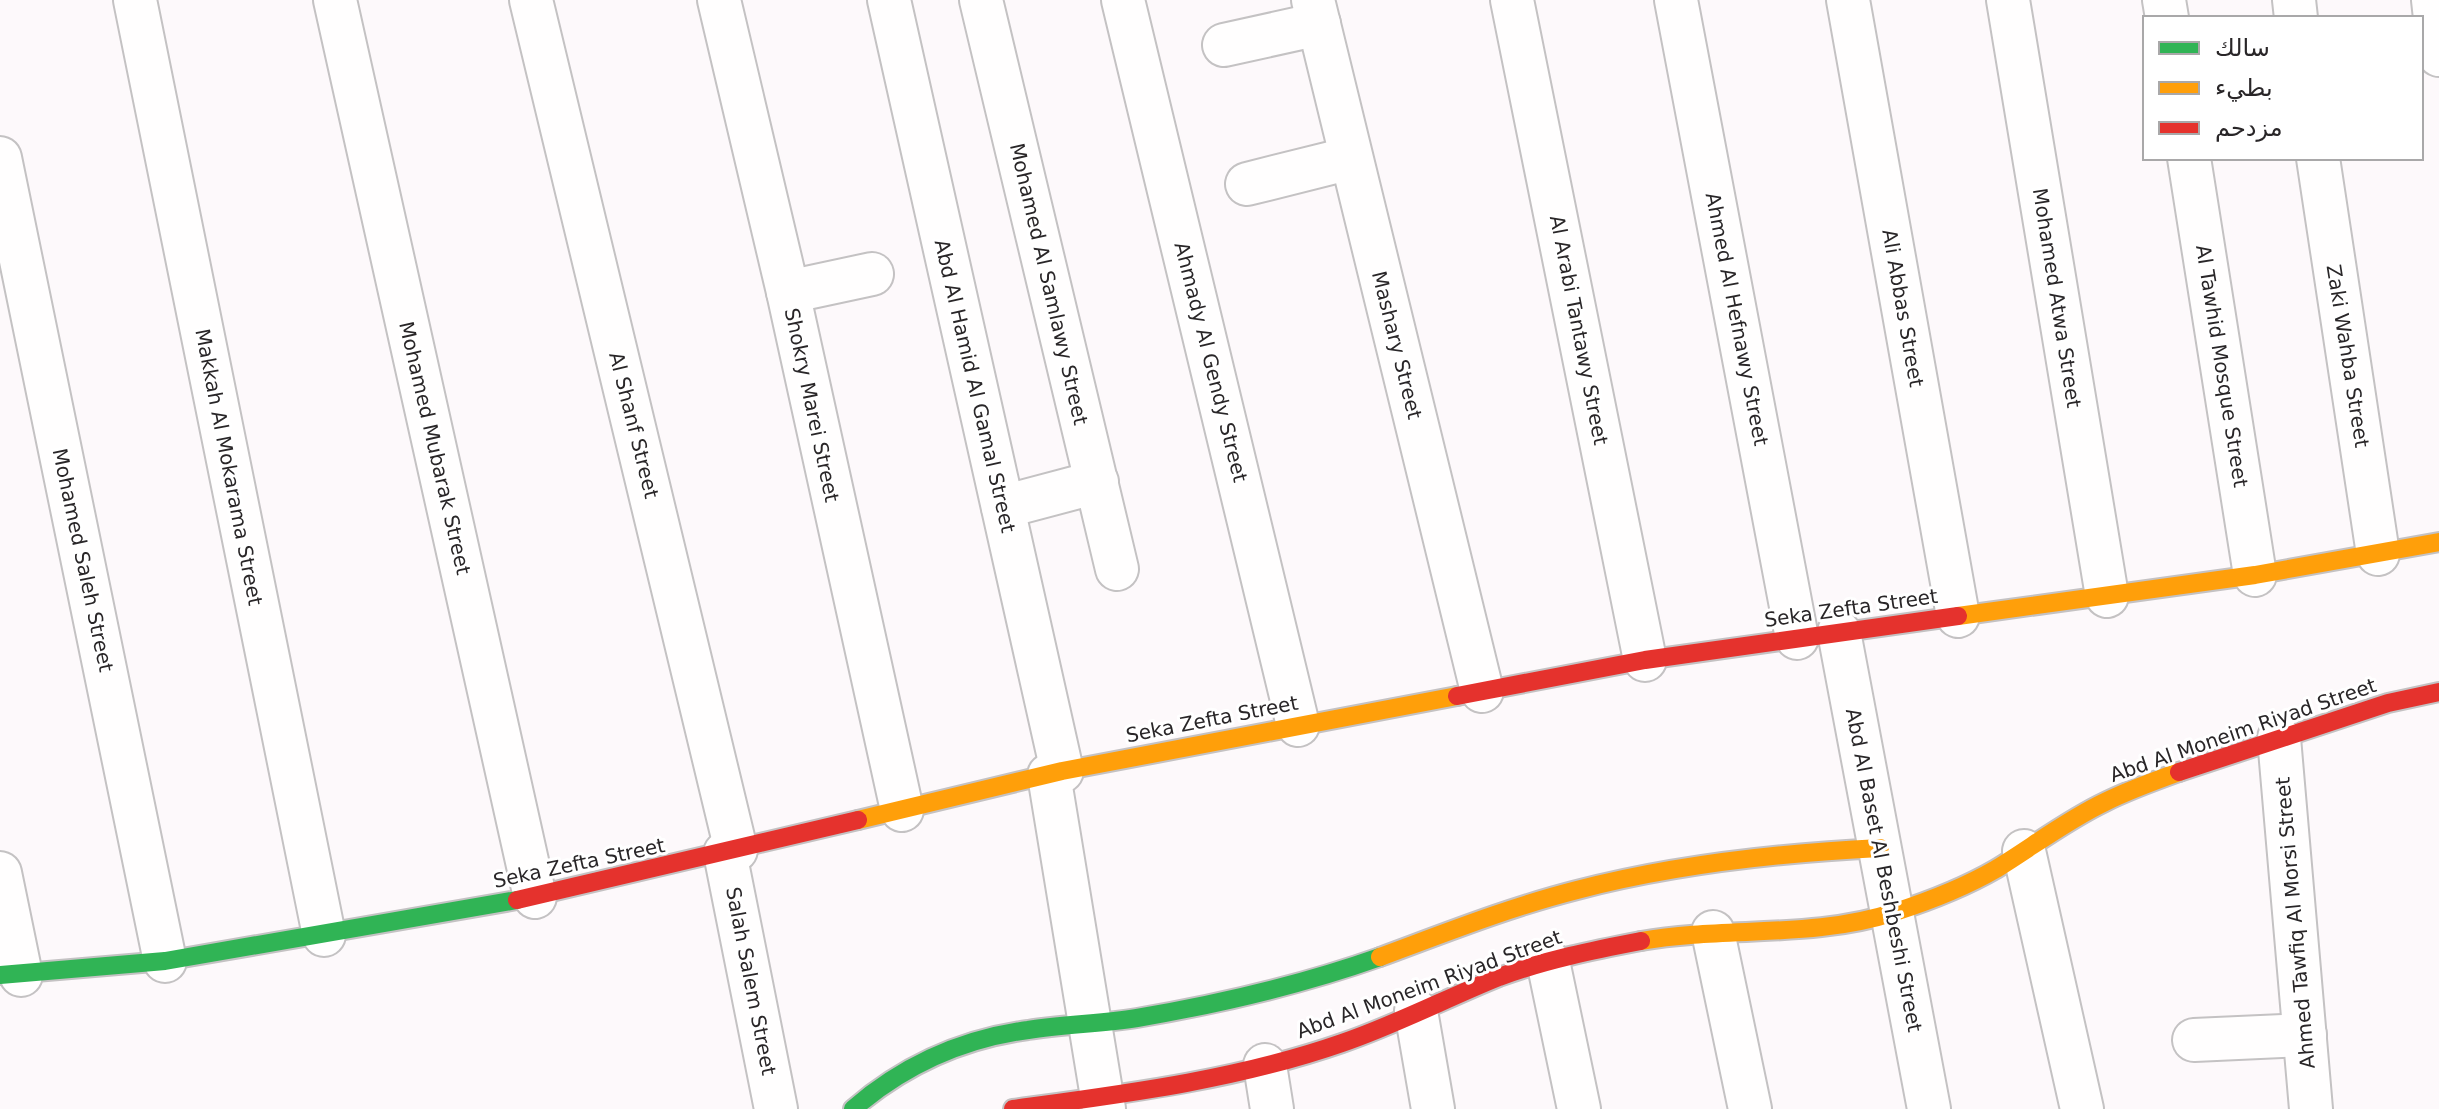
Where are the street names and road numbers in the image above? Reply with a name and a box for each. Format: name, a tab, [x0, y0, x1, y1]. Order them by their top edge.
street label: Mohamed Al Samlawy Street	[1005, 141, 1093, 427]
street label: Mohamed Atwa Street	[2028, 186, 2086, 410]
street label: Ahmed Al Hefnawy Street	[1701, 190, 1773, 448]
street label: Al Arabi Tantawy Street	[1545, 213, 1613, 447]
street label: Ali Abbas Street	[1877, 227, 1929, 389]
street label: Abd Al Hamid Al Gamal Street	[930, 237, 1020, 535]
street label: Ahmady Al Gendy Street	[1170, 239, 1253, 485]
street label: Al Tawhid Mosque Street	[2191, 243, 2253, 489]
street label: Zaki Wahba Street	[2322, 263, 2374, 449]
street label: Mashary Street	[1367, 268, 1427, 422]
street label: Shokry Marei Street	[780, 306, 844, 504]
street label: Mohamed Mubarak Street	[394, 319, 476, 577]
street label: Makkah Al Mokarama Street	[190, 327, 268, 608]
street label: Al Shanf Street	[604, 349, 664, 501]
street label: Mohamed Saleh Street	[48, 446, 118, 674]
street label: Seka Zefta Street	[1763, 584, 1939, 632]
street label: Abd Al Moneim Riyad Street	[2107, 673, 2380, 787]
street label: Seka Zefta Street	[1124, 691, 1300, 747]
street label: Abd Al Baset Al Beshbeshi Street	[1841, 706, 1927, 1034]
street label: Ahmed Tawfiq Al Morsi Street	[2270, 776, 2320, 1070]
street label: Seka Zefta Street	[491, 833, 667, 893]
street label: Salah Salem Street	[721, 885, 781, 1077]
street label: Abd Al Moneim Riyad Street	[1293, 925, 1565, 1043]

